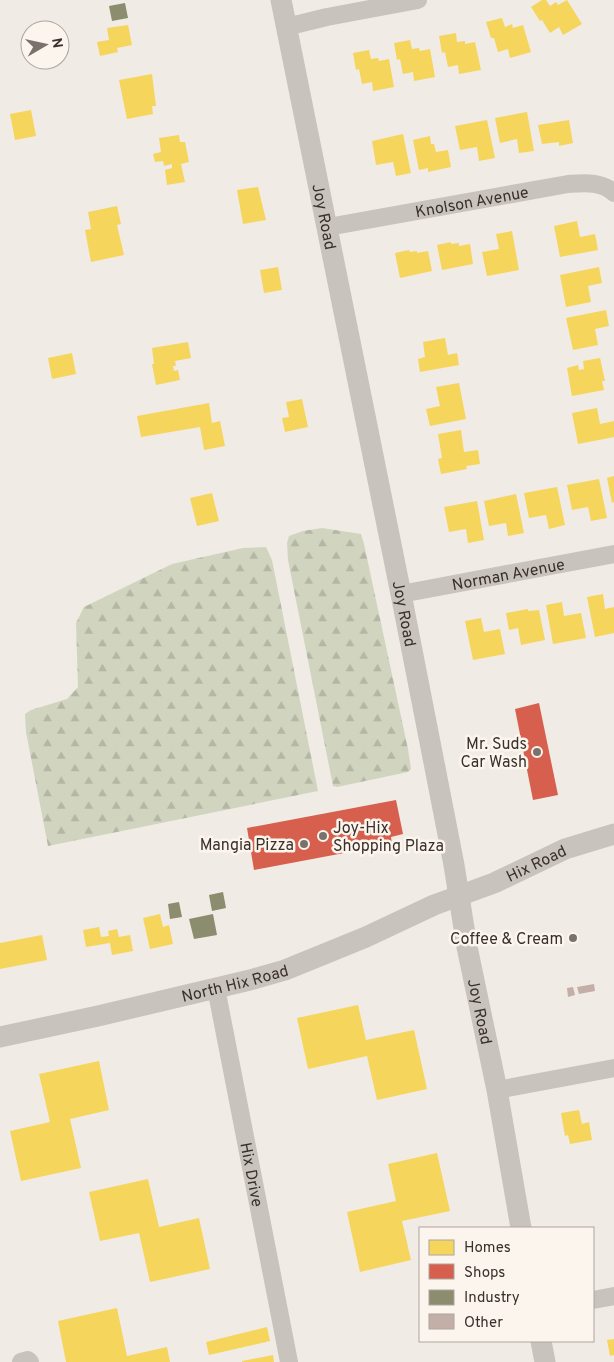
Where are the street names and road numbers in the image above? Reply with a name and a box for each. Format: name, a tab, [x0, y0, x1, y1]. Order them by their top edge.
street label: Joy Road	[306, 182, 339, 252]
street label: Knolson Avenue	[414, 183, 530, 223]
street label: Norman Avenue	[450, 555, 567, 596]
street label: Joy Road	[387, 579, 419, 649]
street label: Hix Road	[504, 842, 570, 888]
street label: North Hix Road	[180, 961, 291, 1008]
street label: Joy Road	[462, 977, 495, 1047]
street label: Hix Drive	[234, 1141, 267, 1209]

